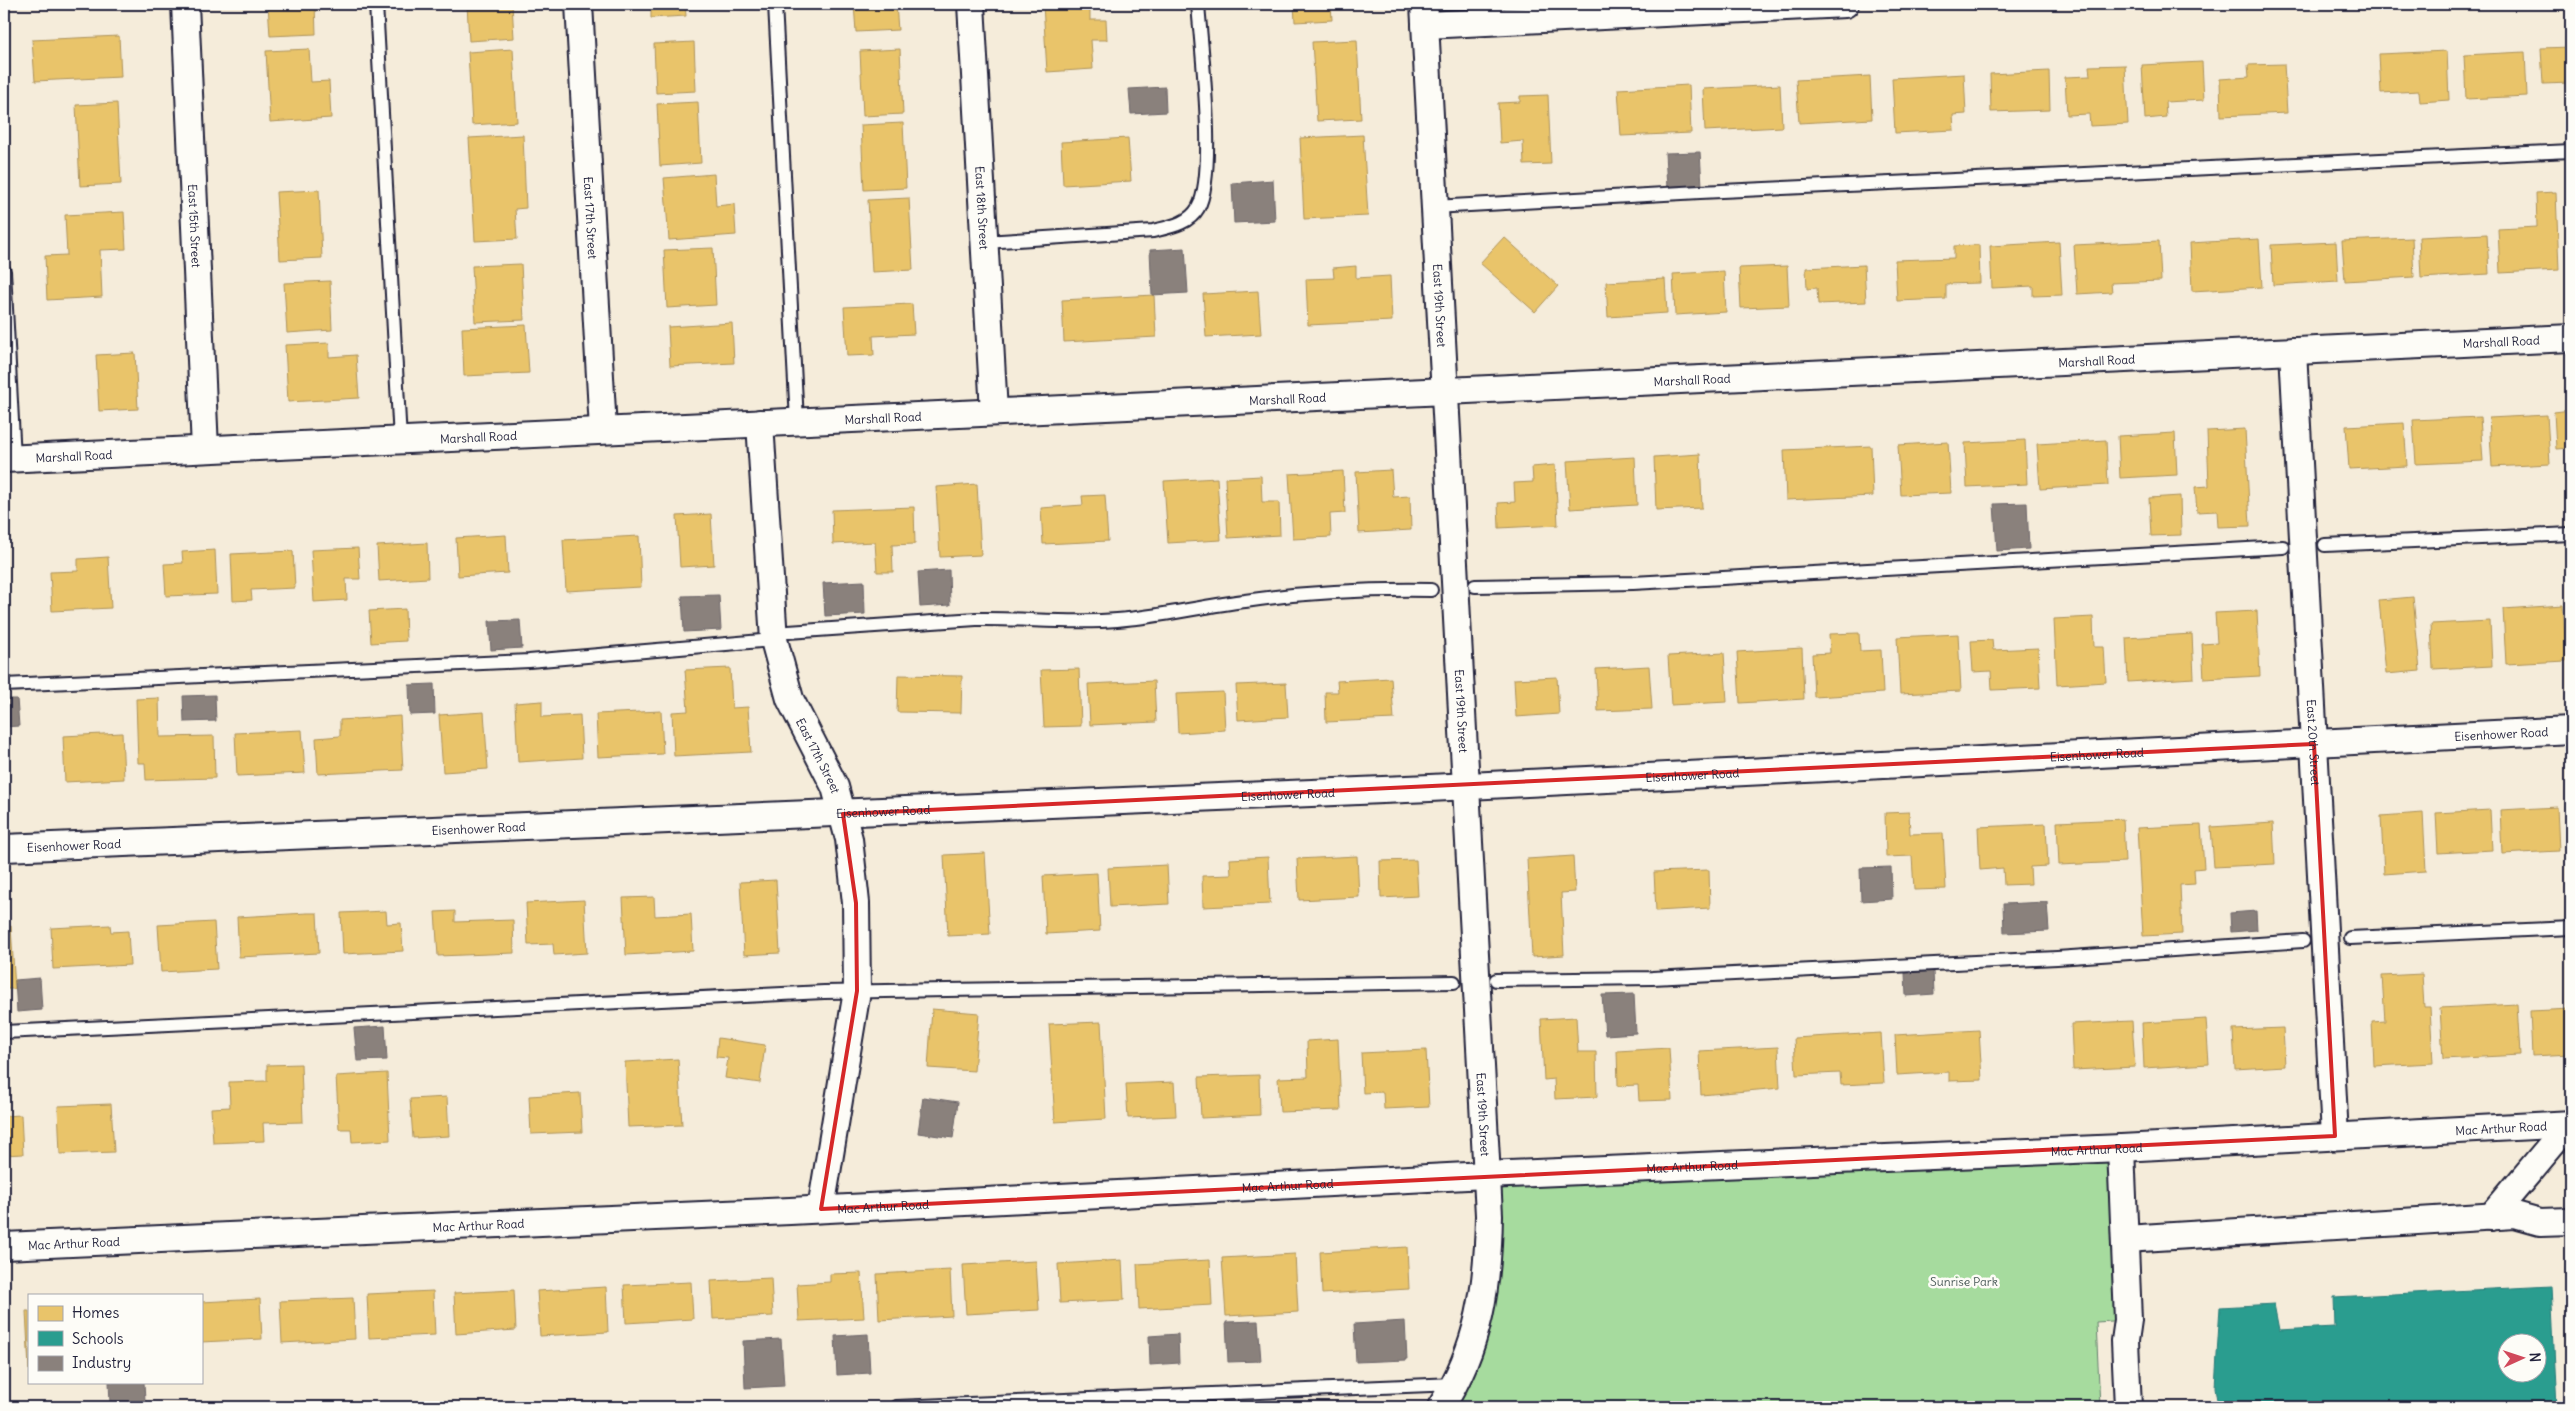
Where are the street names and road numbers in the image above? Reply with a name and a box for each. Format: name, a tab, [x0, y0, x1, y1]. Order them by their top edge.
street label: East 18th Street	[973, 165, 992, 250]
street label: East 17th Street	[581, 176, 601, 259]
street label: East 15th Street	[186, 184, 204, 268]
street label: East 19th Street	[1430, 263, 1450, 348]
street label: Marshall Road	[2462, 332, 2540, 351]
street label: Marshall Road	[2058, 351, 2136, 370]
street label: Marshall Road	[1653, 370, 1731, 389]
street label: Marshall Road	[1249, 389, 1326, 408]
street label: Marshall Road	[844, 408, 922, 427]
street label: Marshall Road	[440, 427, 517, 446]
street label: Marshall Road	[35, 446, 113, 465]
street label: East 19th Street	[1452, 669, 1472, 753]
street label: East 20th Street	[2304, 699, 2324, 786]
street label: East 17th Street	[793, 715, 844, 795]
street label: Eisenhower Road	[2454, 724, 2549, 743]
street label: Eisenhower Road	[2049, 744, 2144, 764]
street label: Eisenhower Road	[1645, 765, 1740, 785]
street label: Eisenhower Road	[1240, 785, 1335, 803]
street label: Eisenhower Road	[836, 802, 931, 820]
street label: Eisenhower Road	[431, 819, 526, 838]
street label: Eisenhower Road	[27, 836, 121, 855]
street label: East 19th Street	[1474, 1072, 1493, 1157]
street label: Mac Arthur Road	[2455, 1118, 2547, 1138]
street label: Mac Arthur Road	[2051, 1139, 2143, 1158]
street label: Mac Arthur Road	[1646, 1157, 1738, 1176]
street label: Mac Arthur Road	[1241, 1175, 1334, 1195]
street label: Mac Arthur Road	[837, 1196, 929, 1216]
street label: Mac Arthur Road	[432, 1215, 525, 1234]
street label: Mac Arthur Road	[28, 1233, 120, 1252]

